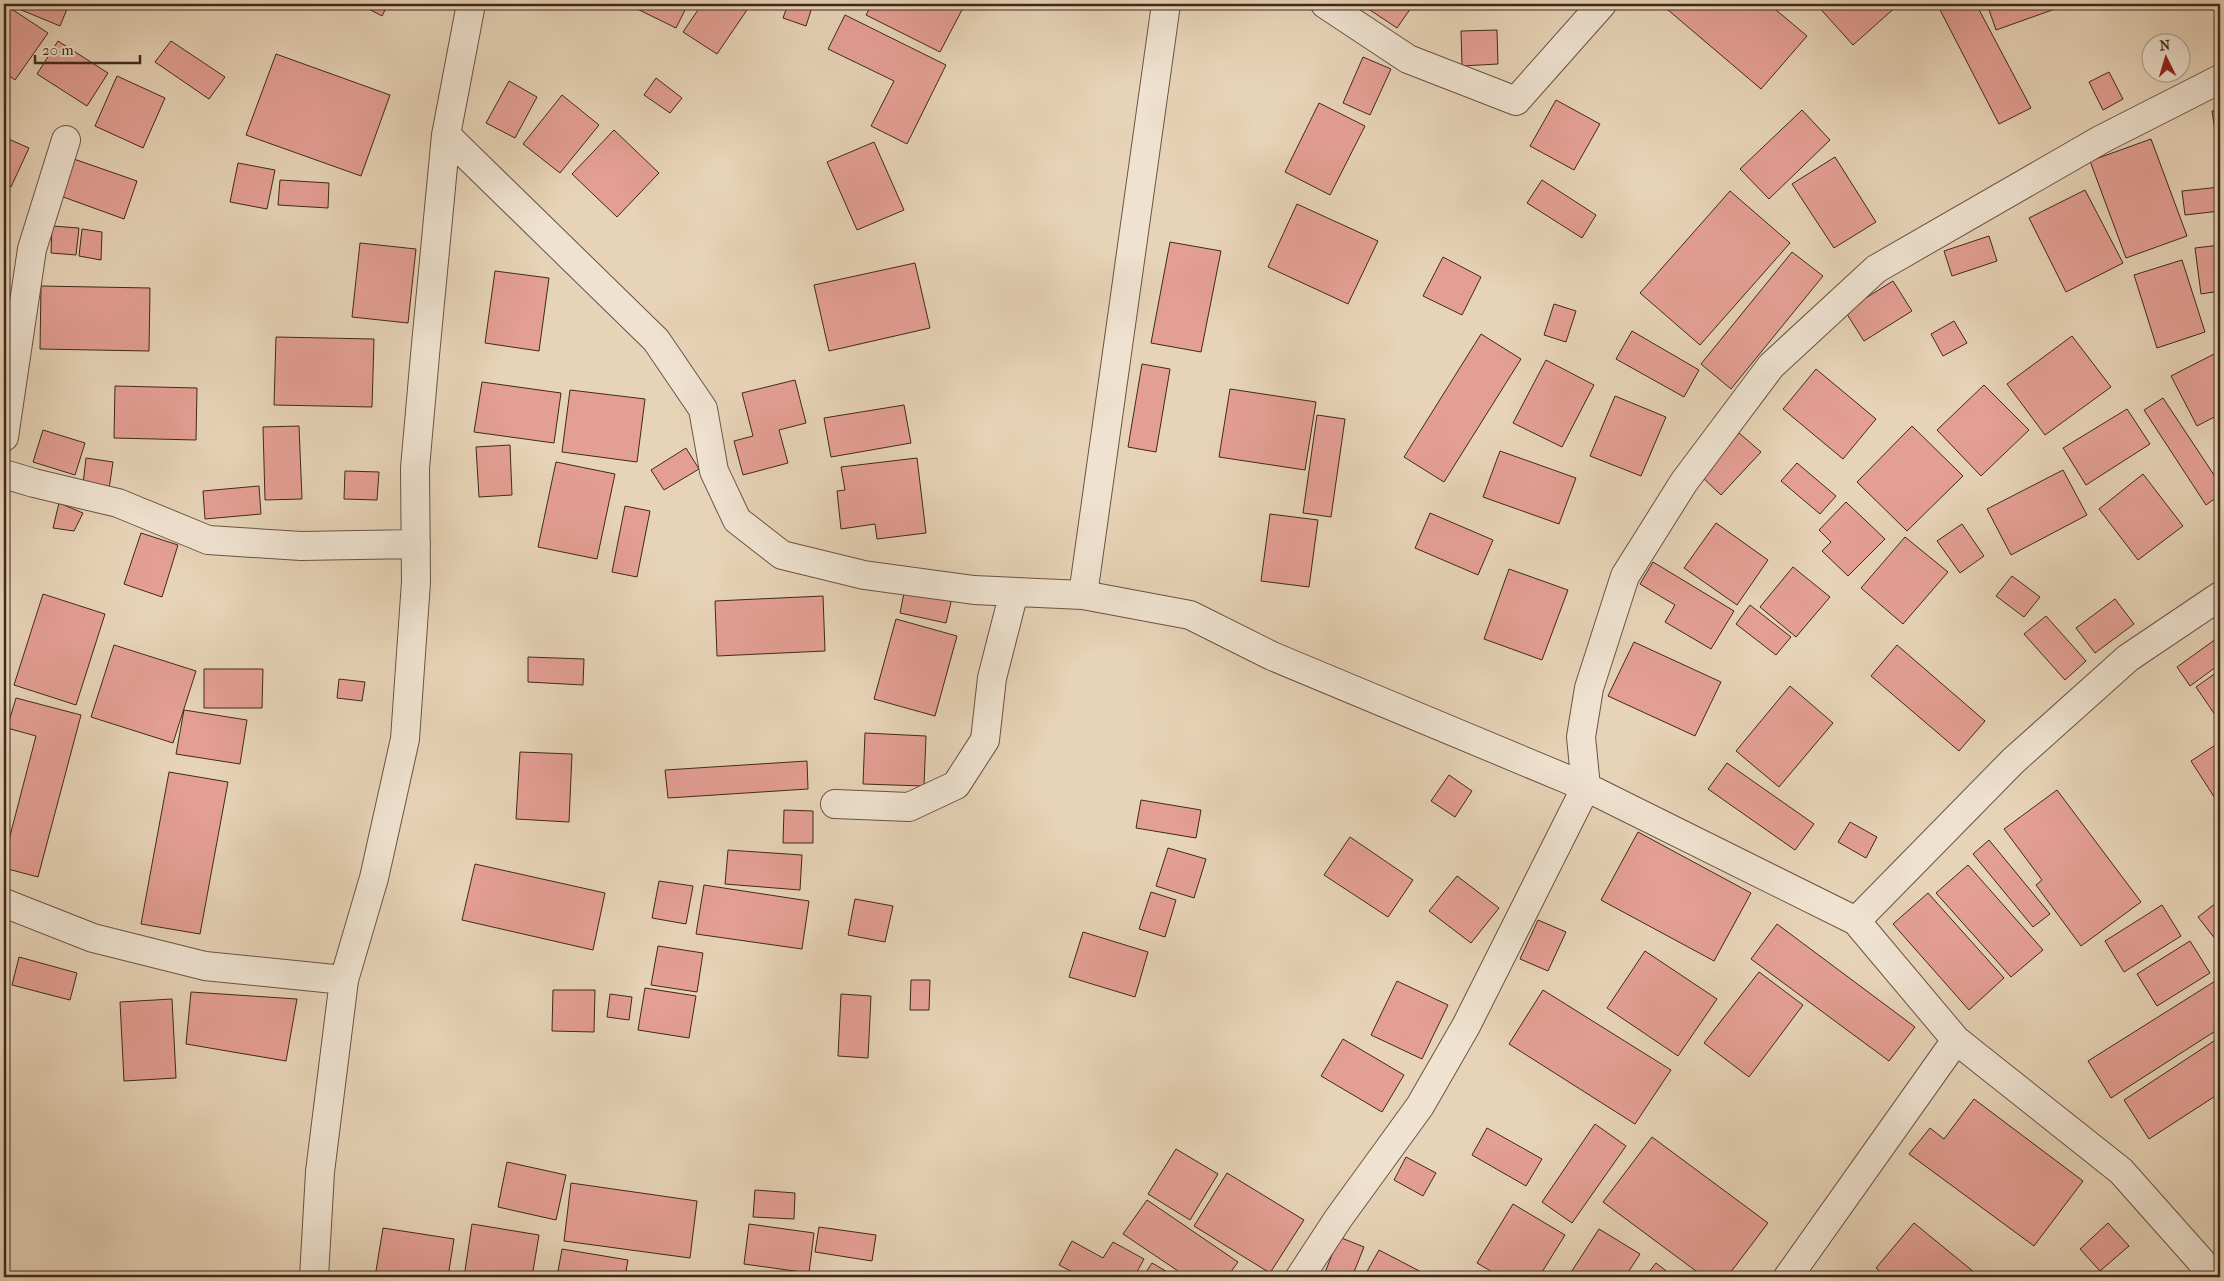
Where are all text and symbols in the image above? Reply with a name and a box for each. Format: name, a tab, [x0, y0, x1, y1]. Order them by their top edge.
scale bar	[35, 32, 140, 64]
north arrow	[2142, 32, 2192, 82]
text: N	[2159, 37, 2171, 54]
text: 20 m	[42, 41, 74, 59]

